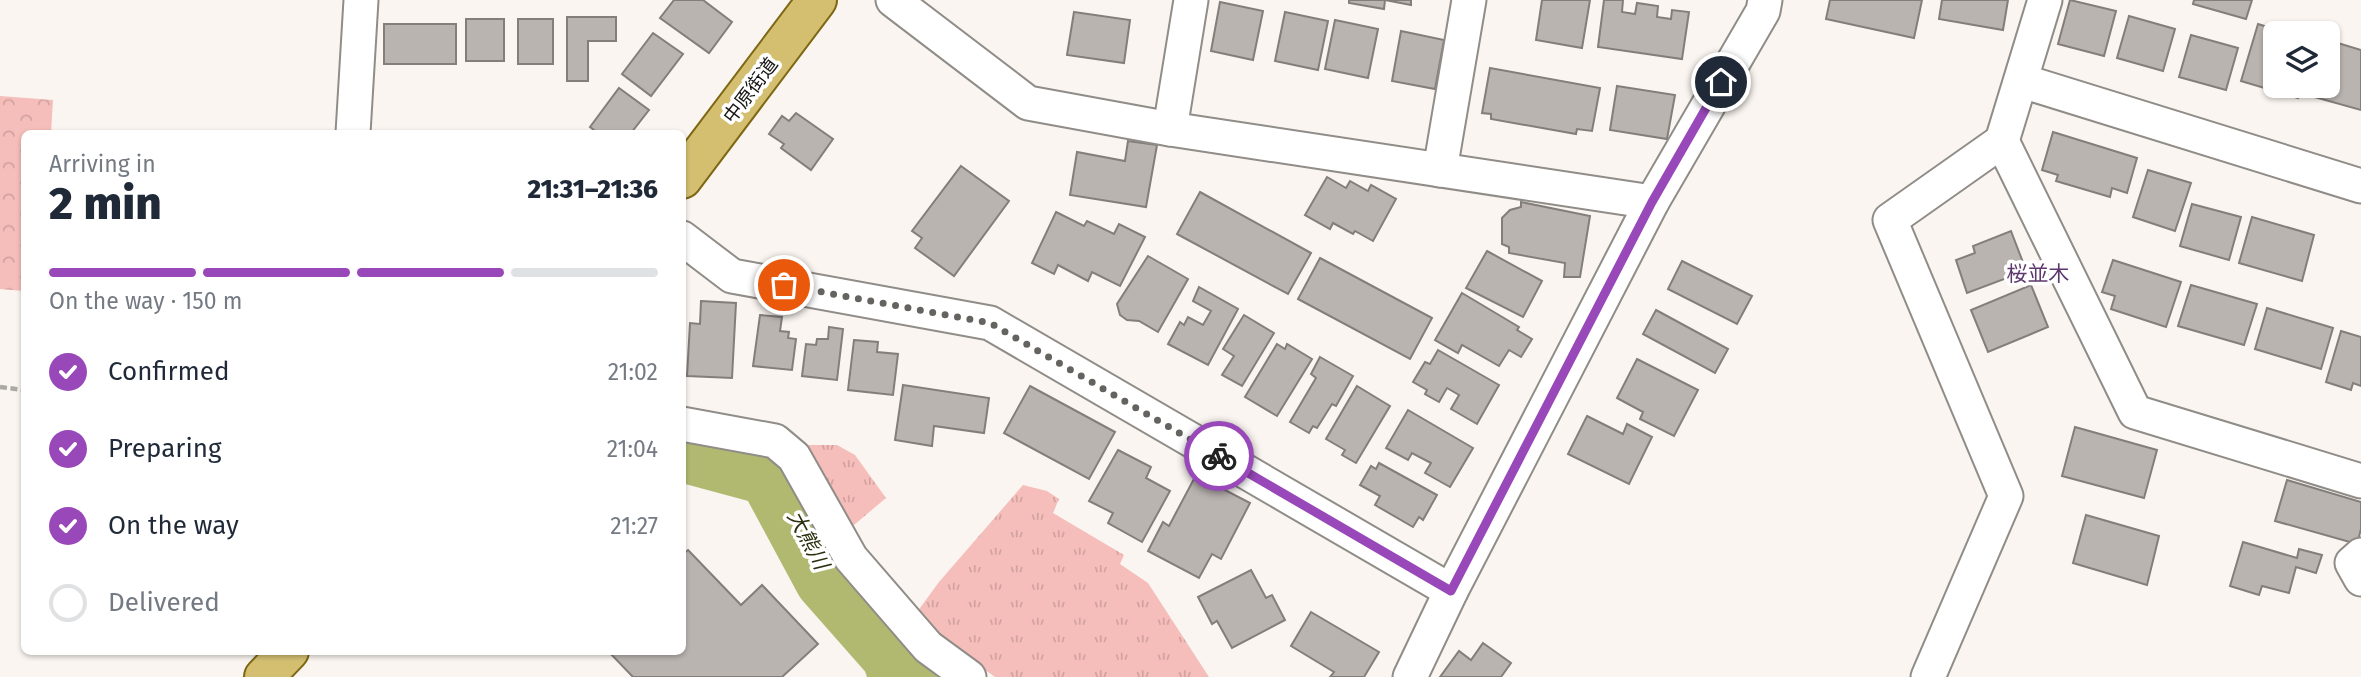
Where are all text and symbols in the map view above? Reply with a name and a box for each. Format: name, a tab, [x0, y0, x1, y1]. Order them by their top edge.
map controls	[2263, 21, 2340, 98]
button: layers	[2263, 21, 2340, 98]
pin	[1691, 52, 1751, 112]
street label: 中原街道	[718, 53, 782, 128]
icon: home	[1702, 63, 1740, 101]
text: Arriving in	[49, 150, 156, 178]
text: 21:31–21:36	[528, 174, 658, 205]
text: 2 min	[49, 176, 162, 231]
pin	[754, 255, 814, 315]
district label: 桜並木	[2007, 261, 2070, 287]
icon: bag	[765, 266, 803, 304]
text: On the way · 150 m	[49, 287, 242, 315]
icon: check	[49, 353, 87, 391]
text: Confirmed	[108, 356, 229, 387]
text: 21:02	[608, 358, 658, 386]
courier	[1184, 421, 1254, 491]
icon: check	[49, 430, 87, 468]
text: Preparing	[108, 433, 221, 464]
text: 21:04	[607, 435, 658, 463]
icon: bike	[1200, 437, 1238, 475]
water label: 大熊川	[782, 506, 835, 576]
icon: check	[49, 507, 87, 545]
text: On the way	[108, 510, 239, 541]
text: 21:27	[610, 512, 658, 540]
text: Delivered	[108, 587, 220, 618]

